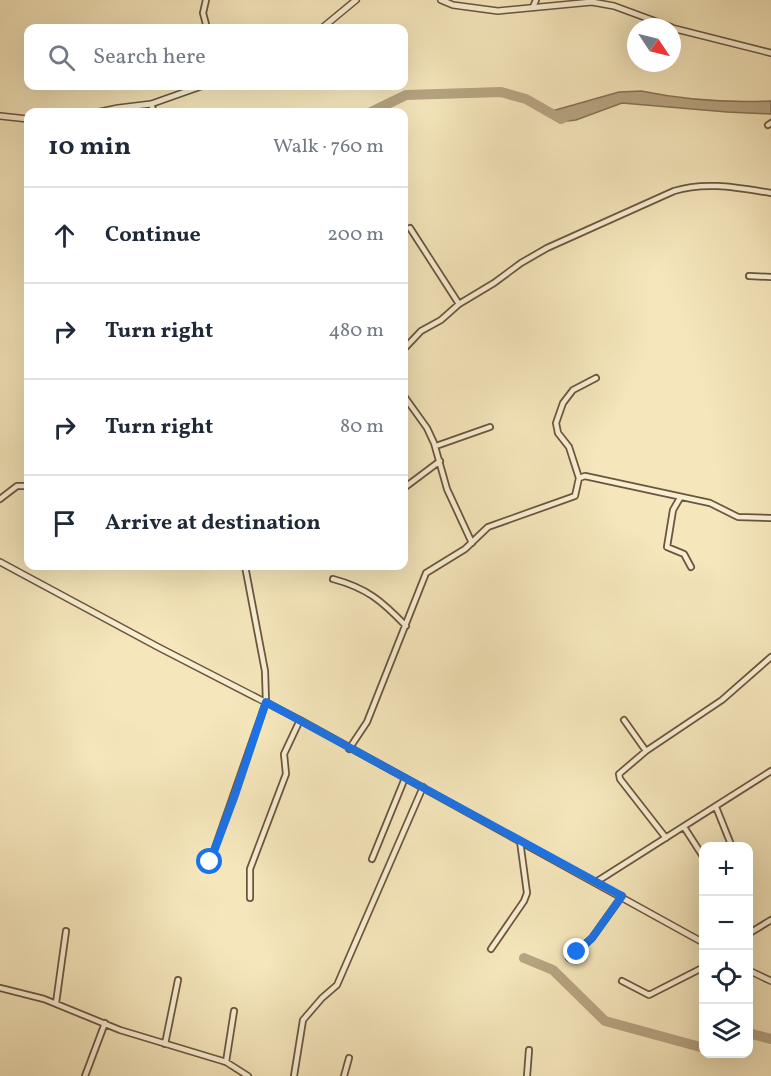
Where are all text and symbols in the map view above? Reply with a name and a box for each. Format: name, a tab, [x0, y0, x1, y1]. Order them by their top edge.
north arrow	[627, 18, 681, 72]
search box	[24, 24, 408, 90]
icon: search	[45, 41, 78, 74]
text: Search here	[93, 42, 206, 73]
text: 10 min	[48, 129, 131, 165]
text: Walk · 760 m	[273, 133, 384, 161]
icon: ahead	[48, 219, 81, 252]
text: Continue	[105, 220, 201, 251]
text: 200 m	[327, 221, 384, 249]
icon: right	[48, 315, 81, 348]
text: Turn right	[105, 316, 213, 347]
text: 480 m	[329, 317, 384, 345]
icon: right	[48, 411, 81, 444]
text: Turn right	[105, 412, 213, 443]
text: 80 m	[340, 413, 384, 441]
icon: arrive	[48, 507, 81, 540]
text: Arrive at destination	[105, 508, 321, 539]
map controls	[699, 842, 753, 1058]
button: +	[699, 842, 753, 896]
route start	[196, 848, 222, 874]
button: −	[699, 896, 753, 950]
route end	[563, 938, 589, 964]
button: locate	[699, 950, 753, 1004]
button: layers	[699, 1004, 753, 1058]

